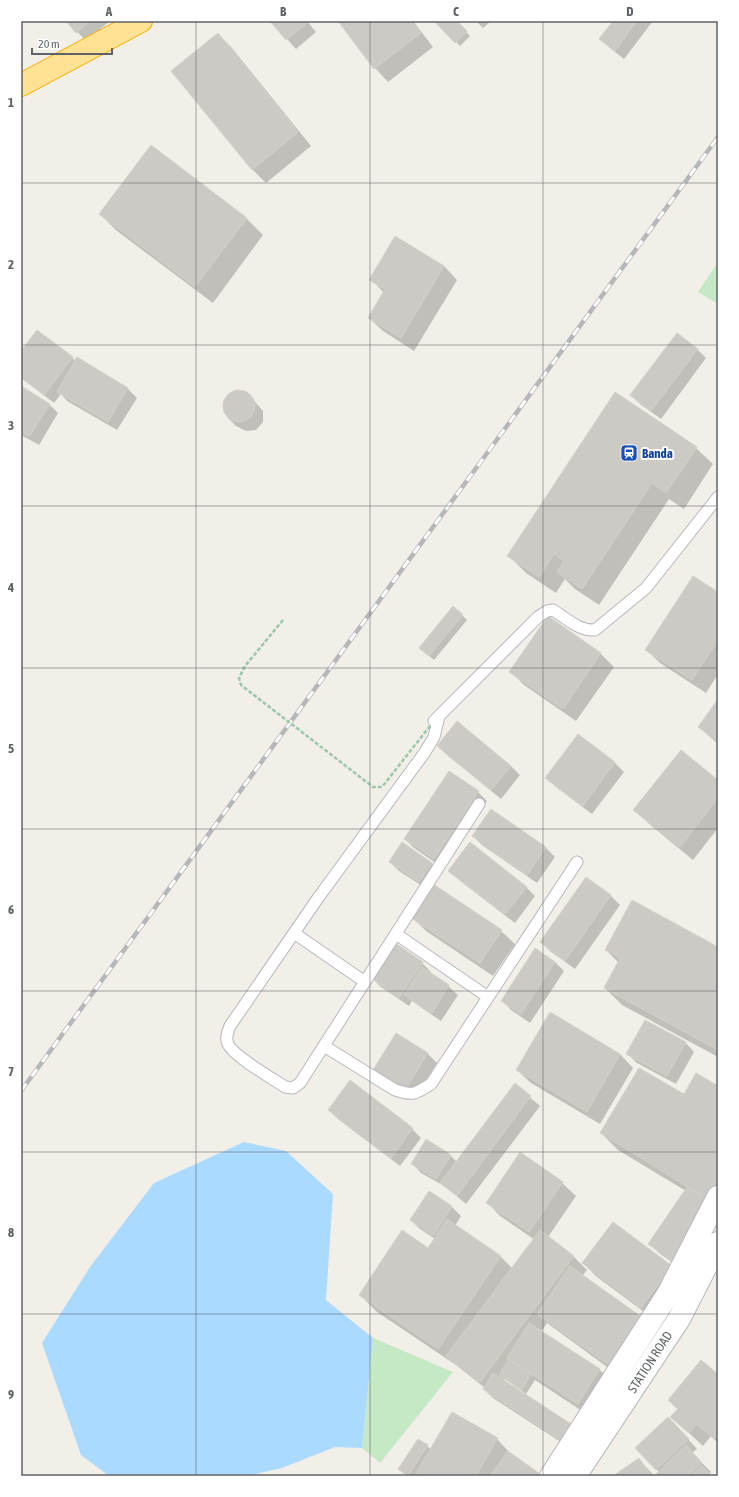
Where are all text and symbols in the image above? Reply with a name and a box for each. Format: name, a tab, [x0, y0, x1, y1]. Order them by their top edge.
text: A	[105, 4, 113, 19]
text: B	[280, 4, 287, 19]
text: C	[453, 4, 459, 19]
text: D	[626, 4, 634, 19]
scale bar	[32, 30, 112, 56]
text: 20 m	[38, 37, 60, 51]
text: 1	[8, 95, 14, 110]
text: 2	[8, 257, 14, 272]
text: 3	[8, 418, 14, 433]
station icon: Banda	[619, 443, 639, 463]
place label: Banda	[642, 446, 673, 461]
text: 4	[7, 580, 14, 595]
text: 5	[8, 741, 14, 756]
text: 6	[8, 902, 14, 917]
text: 7	[8, 1064, 14, 1079]
text: 8	[8, 1225, 14, 1240]
street label: STATION ROAD	[625, 1328, 675, 1396]
text: 9	[8, 1387, 14, 1402]

